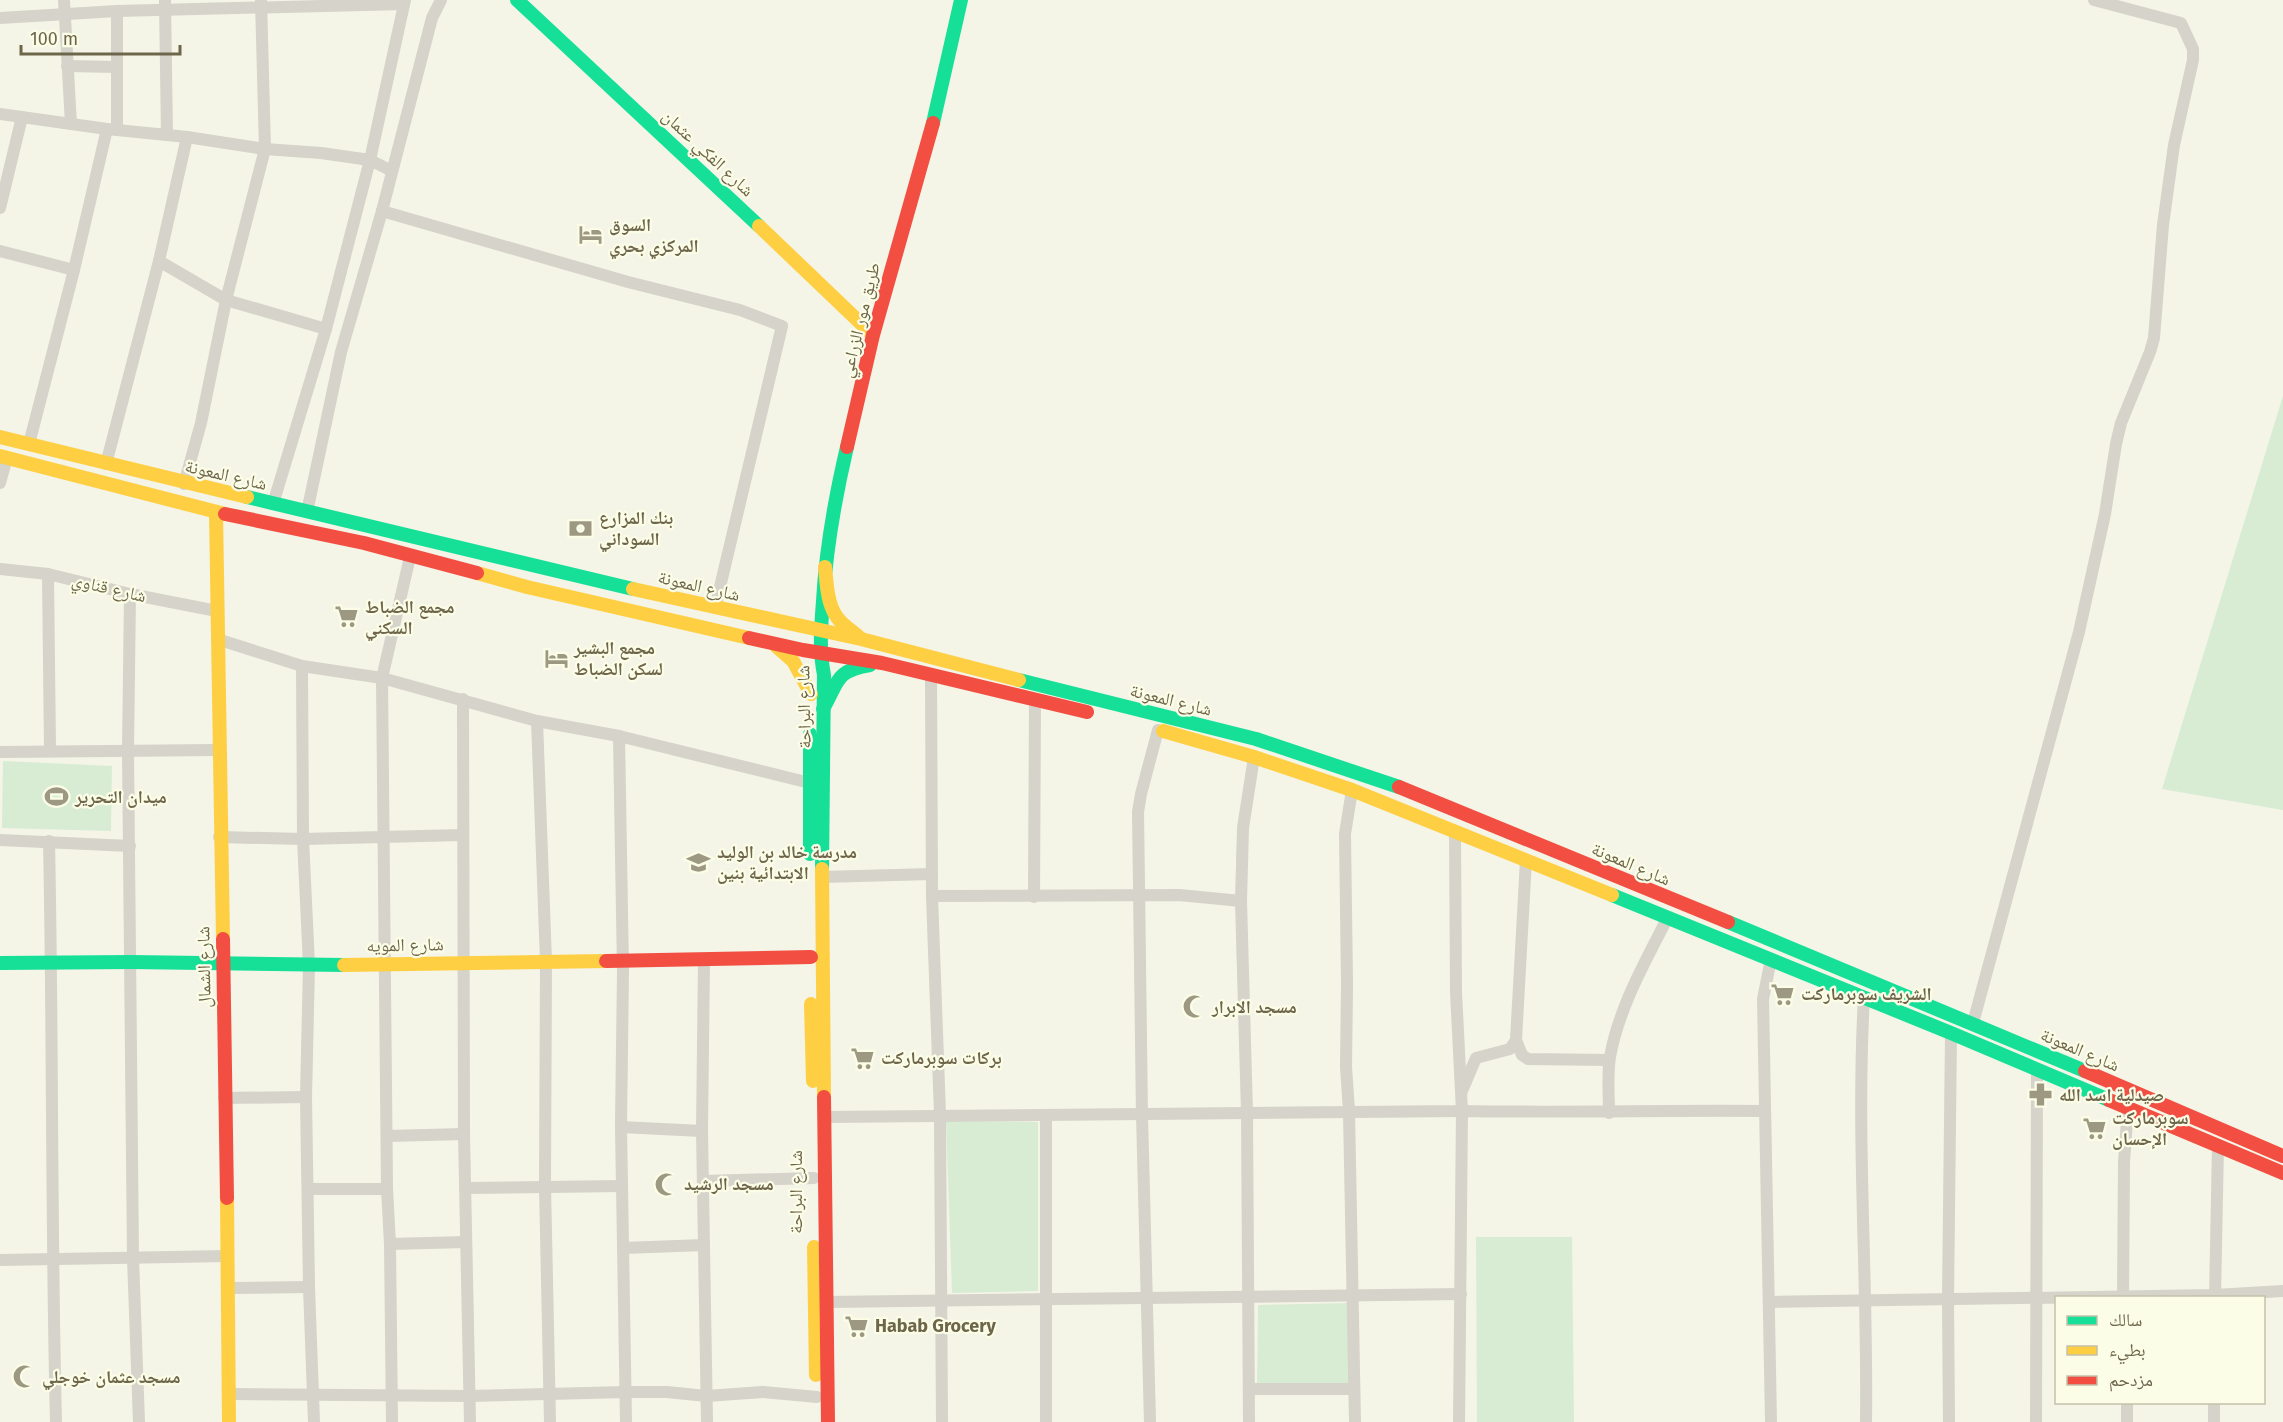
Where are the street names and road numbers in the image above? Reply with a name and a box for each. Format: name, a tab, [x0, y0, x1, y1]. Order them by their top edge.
street label: شارع الفكي عثمان	[655, 105, 758, 204]
street label: طريق مور الزراعي	[835, 260, 888, 381]
street label: شارع المعونة	[183, 455, 269, 495]
street label: شارع المعونة	[656, 566, 742, 606]
street label: شارع قناوي	[69, 569, 148, 611]
street label: شارع البراحة	[792, 665, 816, 749]
street label: شارع المعونة	[1128, 679, 1214, 721]
street label: شارع المعونة	[1588, 838, 1674, 890]
street label: شارع الشمال	[192, 926, 216, 1008]
street label: شارع المويه	[366, 933, 444, 957]
street label: شارع المعونة	[2037, 1024, 2123, 1076]
street label: شارع البراحة	[785, 1150, 807, 1234]

